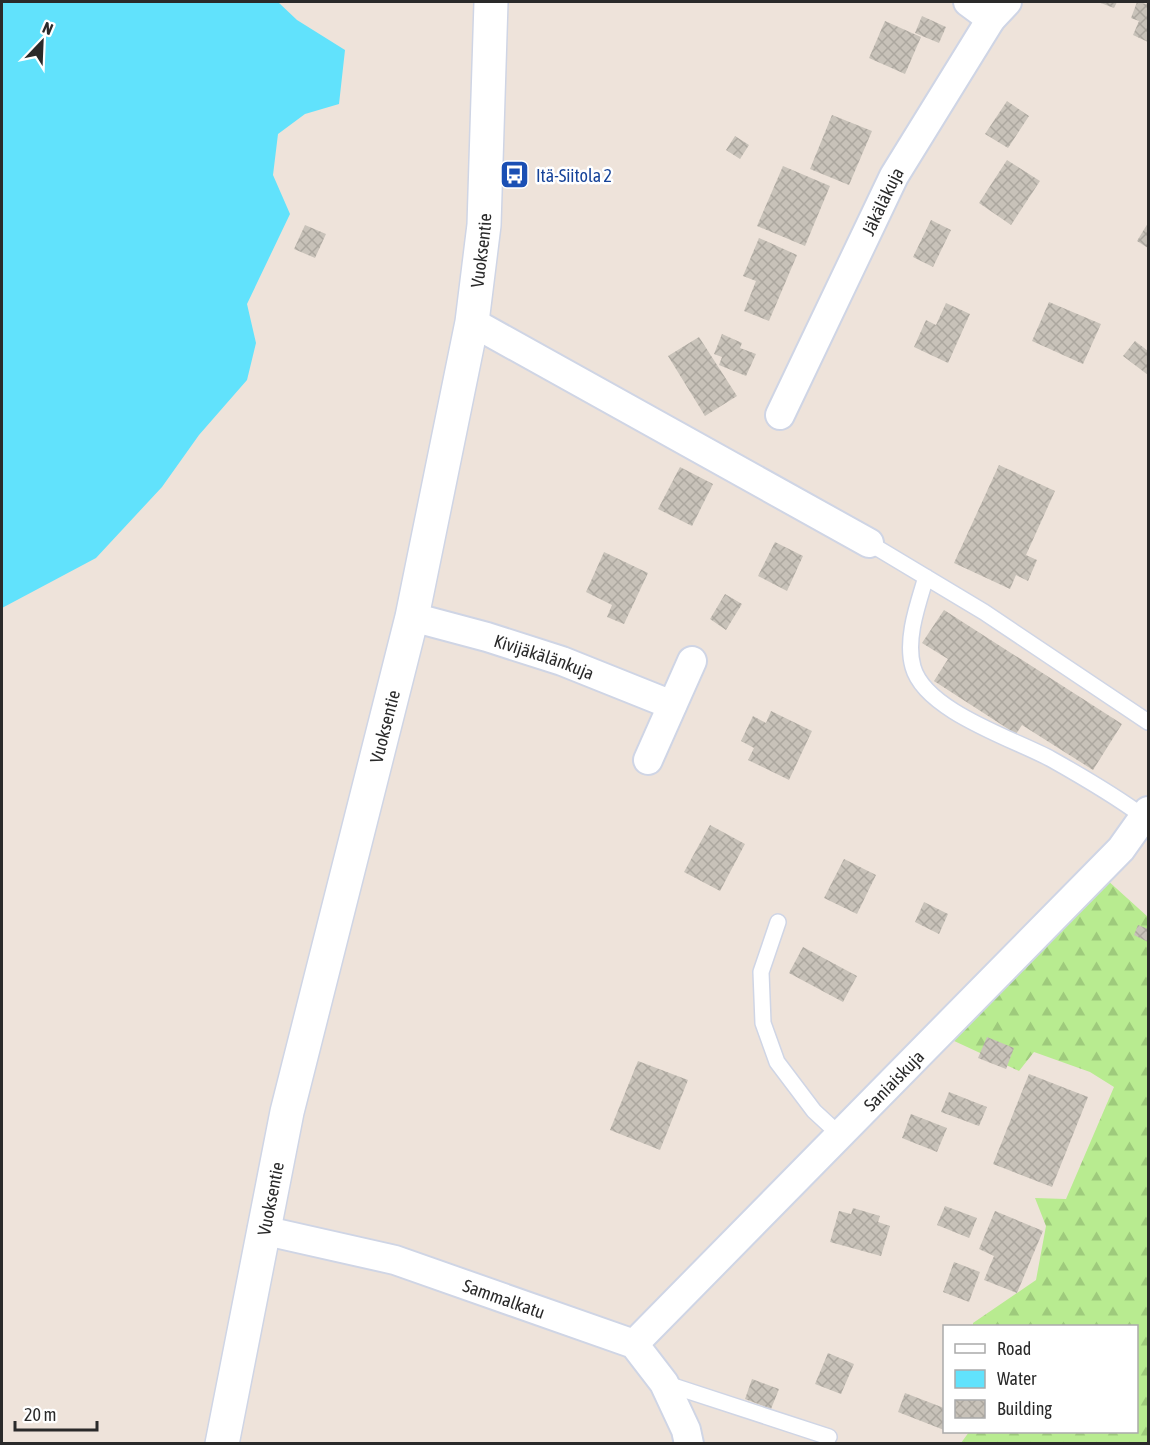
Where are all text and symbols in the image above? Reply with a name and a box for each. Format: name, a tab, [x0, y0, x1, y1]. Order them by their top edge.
north arrow	[12, 12, 72, 72]
text: N	[40, 18, 56, 38]
bus stop icon: Itä-Siitola 2	[499, 159, 531, 191]
street label: Jäkäläkuja	[857, 163, 907, 238]
place label: Itä-Siitola 2	[536, 165, 612, 186]
street label: Vuoksentie	[466, 213, 495, 289]
street label: Kivijäkälänkuja	[492, 629, 597, 683]
street label: Vuoksentie	[365, 688, 404, 765]
street label: Saniaiskuja	[859, 1046, 928, 1115]
street label: Vuoksentie	[253, 1160, 287, 1237]
street label: Sammalkatu	[460, 1274, 548, 1322]
legend	[943, 1325, 1138, 1433]
text: Road	[997, 1338, 1031, 1359]
text: Water	[997, 1368, 1037, 1389]
scale bar	[15, 1394, 98, 1432]
text: Building	[997, 1398, 1052, 1419]
text: 20 m	[24, 1404, 56, 1425]

